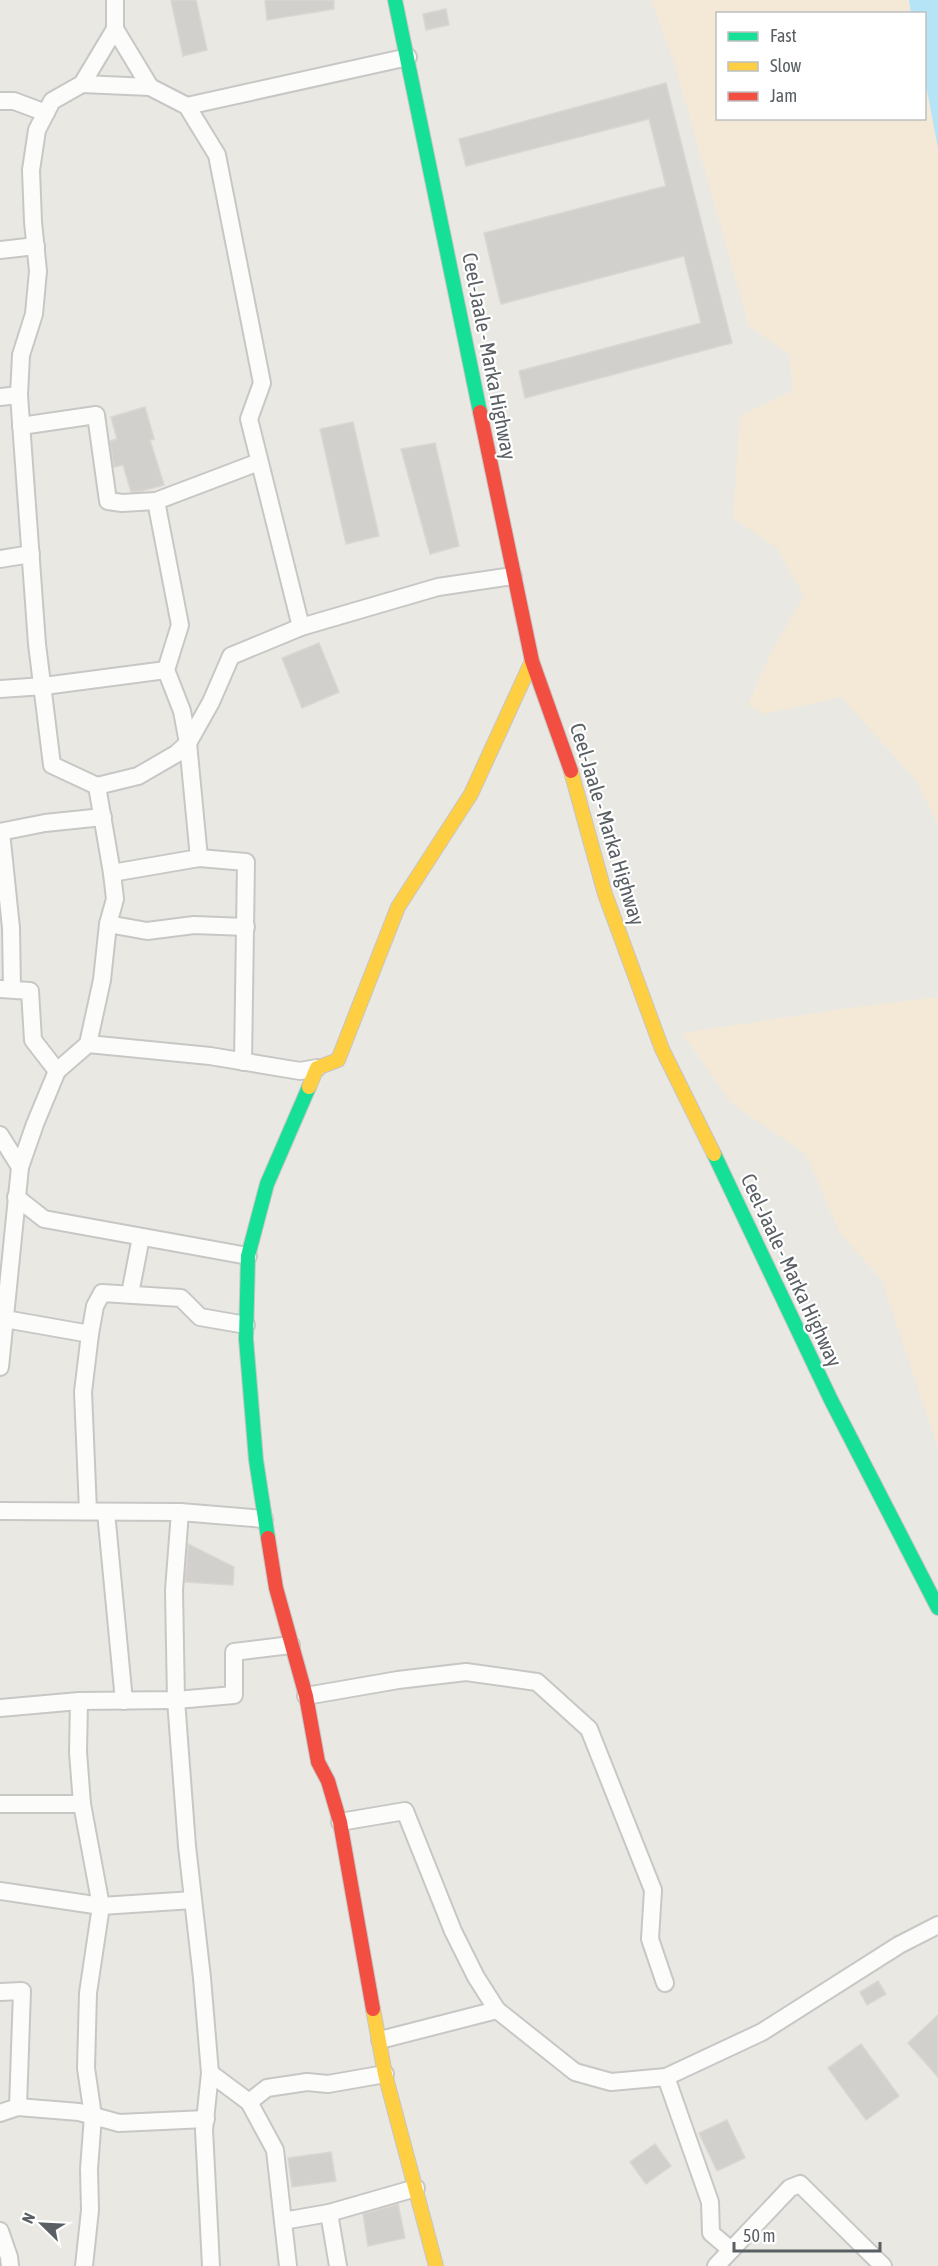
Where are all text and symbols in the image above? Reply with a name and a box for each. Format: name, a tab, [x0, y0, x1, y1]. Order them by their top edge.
legend	[716, 12, 926, 120]
text: Fast	[770, 25, 797, 46]
text: Slow	[770, 55, 801, 76]
text: Jam	[770, 85, 797, 106]
street label: Ceel-Jaale - Marka Highway	[458, 251, 522, 462]
street label: Ceel-Jaale - Marka Highway	[566, 720, 650, 928]
street label: Ceel-Jaale - Marka Highway	[737, 1170, 847, 1371]
north arrow	[12, 2194, 72, 2254]
text: N	[18, 2210, 38, 2226]
scale bar	[734, 2215, 880, 2253]
text: 50 m	[743, 2225, 775, 2246]

